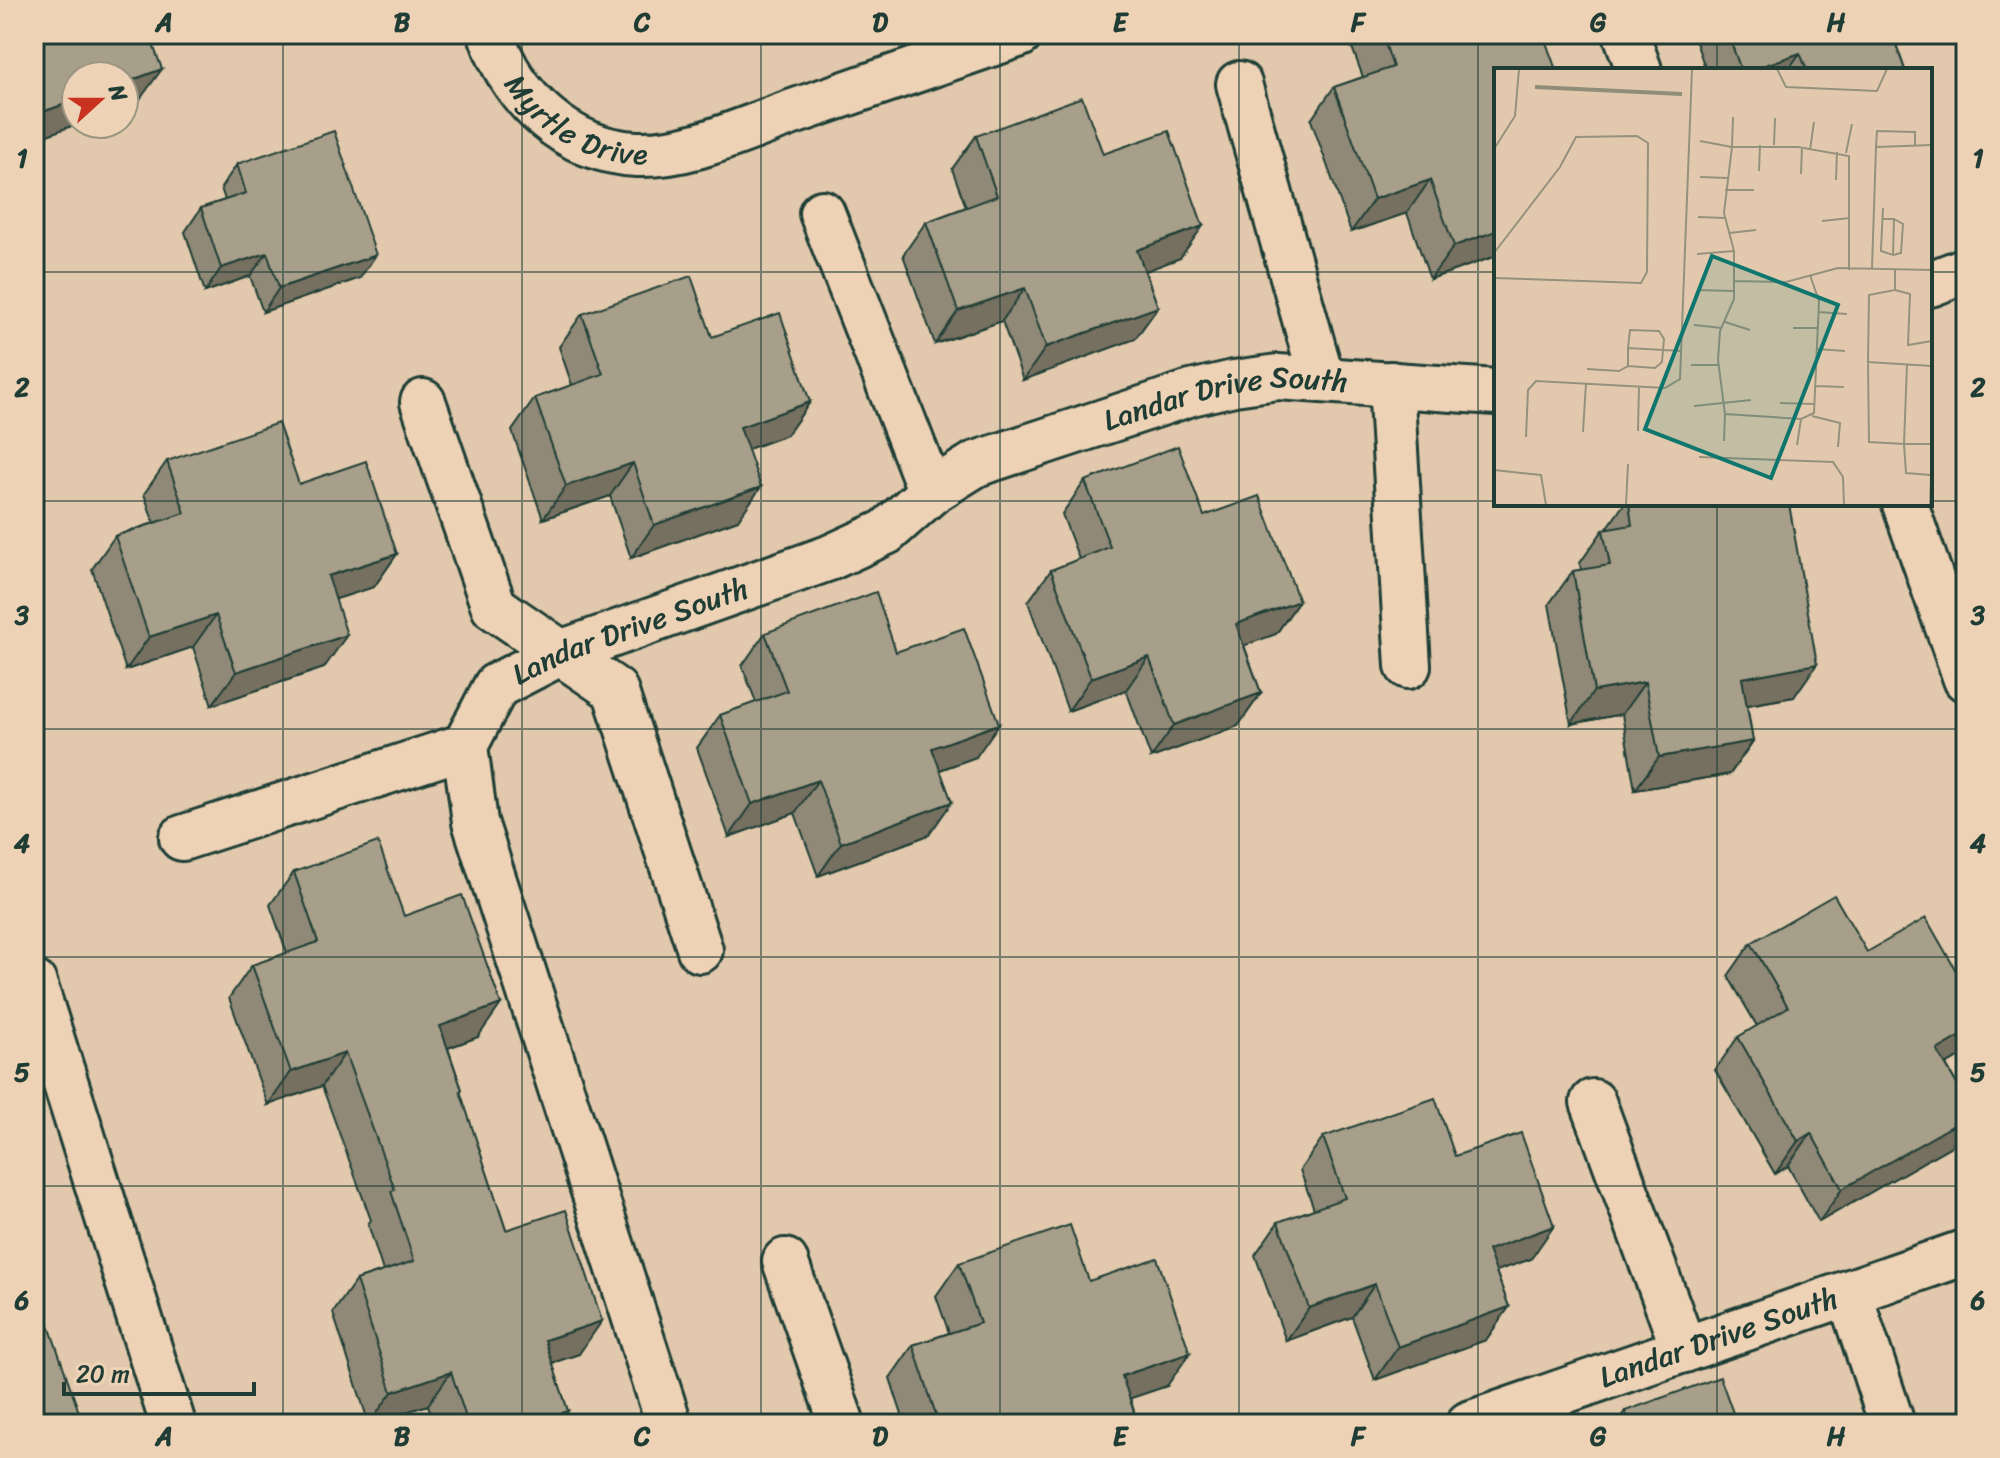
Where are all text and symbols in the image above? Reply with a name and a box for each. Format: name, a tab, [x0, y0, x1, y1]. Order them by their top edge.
text: A	[154, 0, 173, 45]
text: B	[394, 0, 411, 45]
text: C	[633, 0, 651, 45]
text: D	[872, 0, 888, 45]
text: E	[1113, 0, 1130, 45]
text: F	[1350, 0, 1367, 45]
text: G	[1590, 0, 1607, 45]
text: H	[1827, 0, 1846, 45]
north arrow	[60, 60, 140, 140]
street label: Myrtle Drive	[490, 62, 648, 181]
inset map	[1494, 68, 1932, 506]
text: N	[97, 78, 139, 108]
text: 1	[16, 135, 28, 181]
text: 1	[1972, 135, 1984, 181]
street label: Landar Drive South	[1096, 350, 1350, 447]
text: 2	[13, 364, 30, 410]
text: 2	[1969, 364, 1986, 410]
street label: Landar Drive South	[502, 562, 756, 701]
text: 3	[14, 592, 30, 638]
text: 3	[1970, 592, 1986, 638]
text: 4	[14, 820, 30, 866]
text: 4	[1970, 820, 1986, 866]
text: 5	[14, 1049, 30, 1095]
text: 5	[1970, 1049, 1986, 1095]
street label: Landar Drive South	[1592, 1271, 1845, 1404]
text: 6	[14, 1277, 30, 1323]
text: 6	[1970, 1277, 1986, 1323]
scale bar	[64, 1346, 254, 1396]
text: 20 m	[76, 1353, 130, 1395]
text: A	[154, 1413, 173, 1458]
text: B	[394, 1413, 411, 1458]
text: C	[633, 1413, 651, 1458]
text: D	[872, 1413, 888, 1458]
text: E	[1113, 1413, 1130, 1458]
text: F	[1350, 1413, 1367, 1458]
text: G	[1590, 1413, 1607, 1458]
text: H	[1827, 1413, 1846, 1458]

